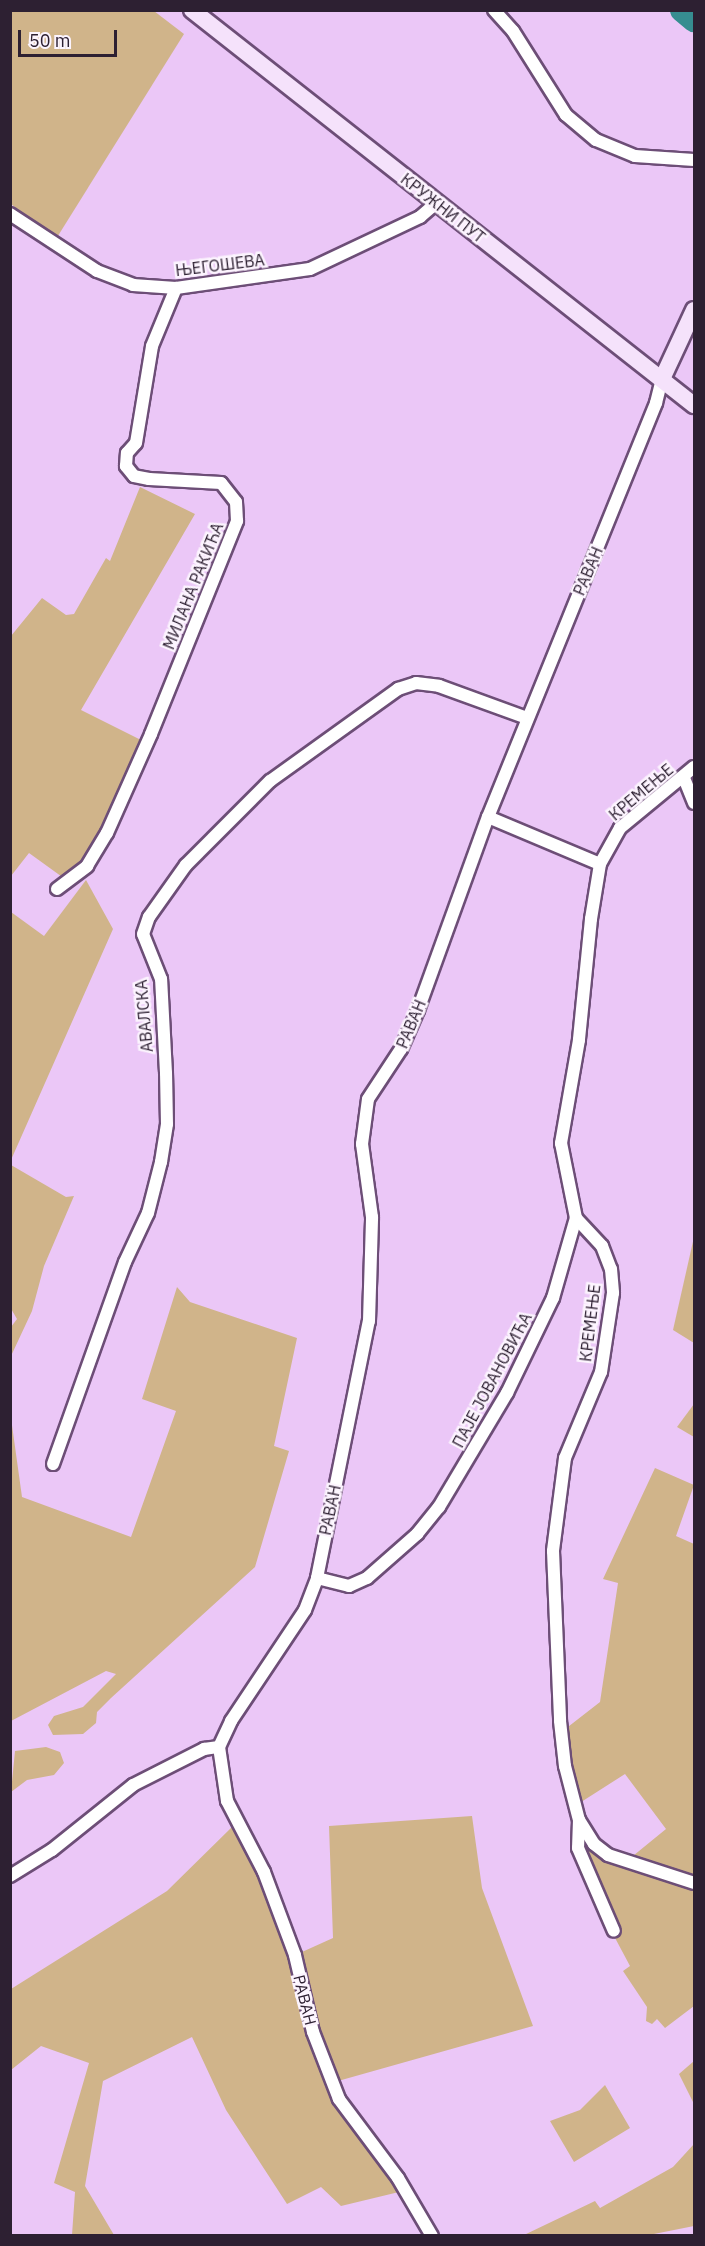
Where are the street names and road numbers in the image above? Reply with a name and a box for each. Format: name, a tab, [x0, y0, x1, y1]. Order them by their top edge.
street label: КРУЖНИ ПУТ	[397, 169, 489, 247]
street label: ЊЕГОШЕВА	[174, 250, 266, 280]
street label: МИЛАНА РАКИЋА	[159, 520, 227, 652]
street label: РАВАН	[569, 544, 607, 598]
street label: КРЕМЕЊЕ	[605, 760, 677, 824]
street label: АВАЛСКА	[131, 979, 157, 1053]
street label: РАВАН	[392, 997, 430, 1051]
street label: КРЕМЕЊЕ	[576, 1283, 604, 1363]
street label: ПАЈЕ ЈОВАНОВИЋА	[448, 1309, 536, 1451]
street label: РАВАН	[315, 1483, 345, 1537]
street label: РАВАН	[290, 1973, 320, 2027]

